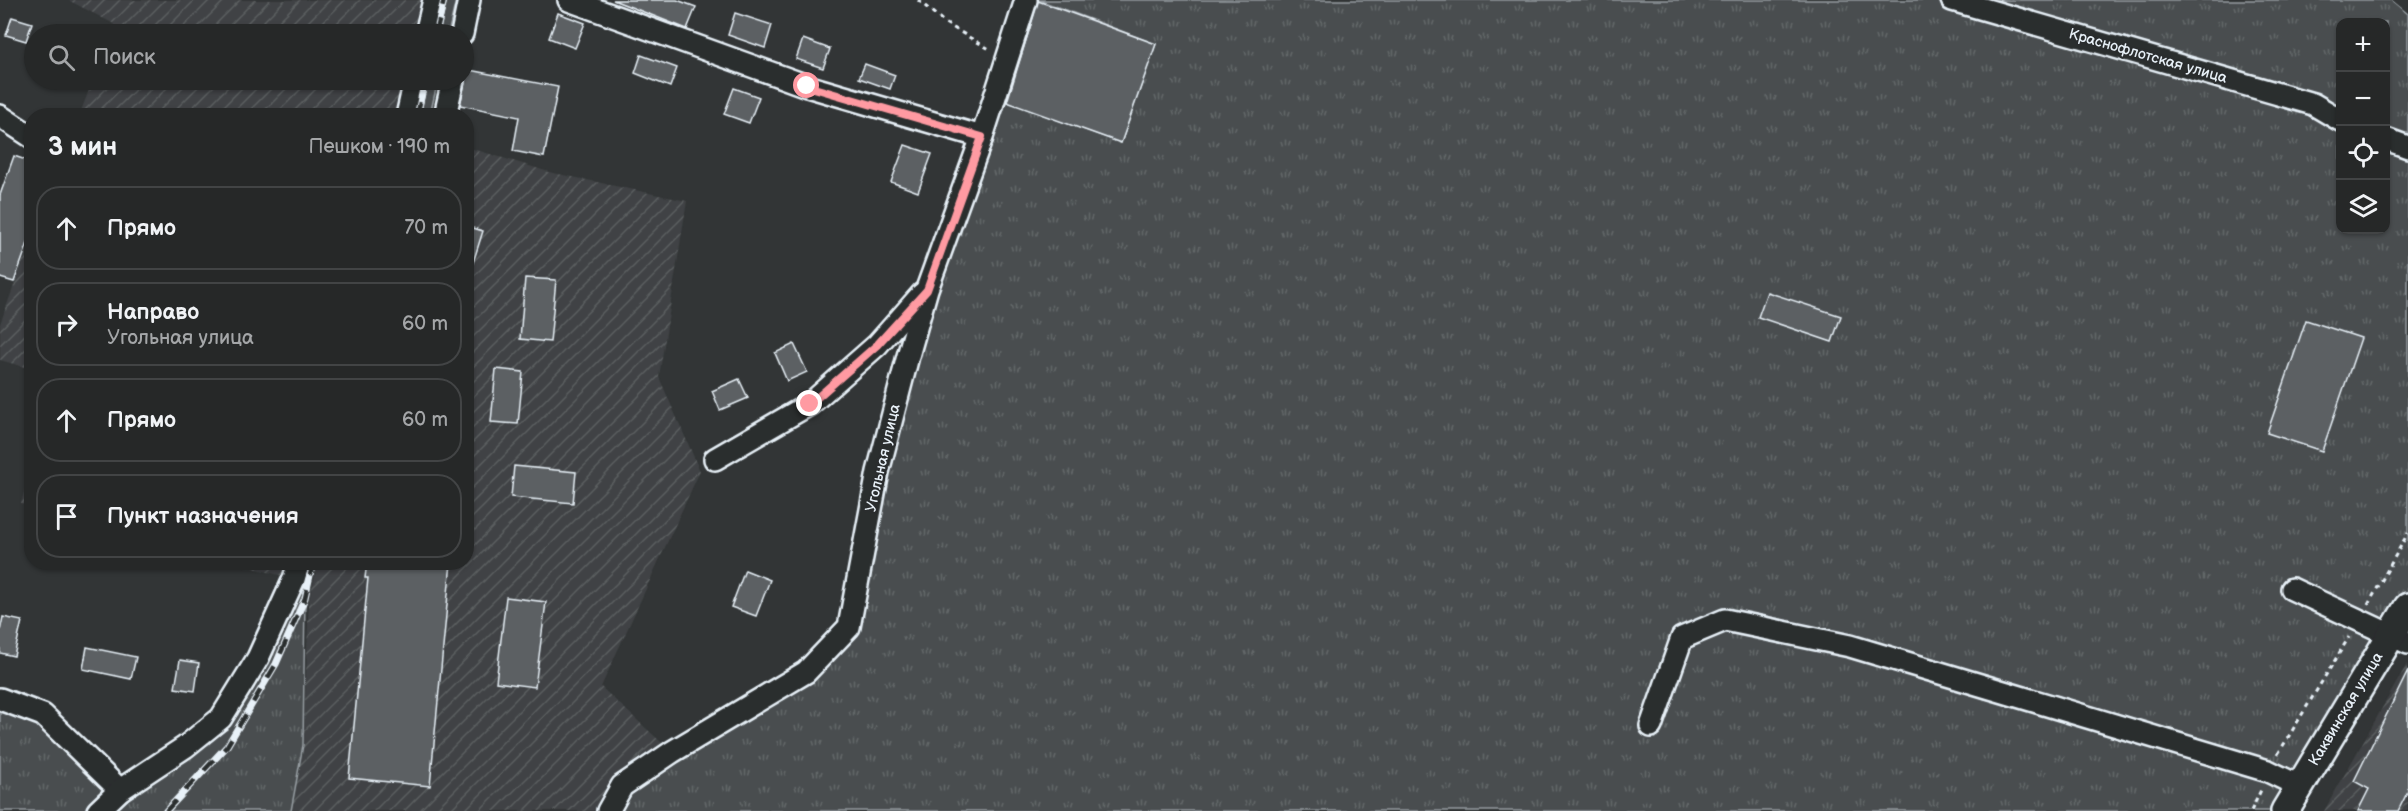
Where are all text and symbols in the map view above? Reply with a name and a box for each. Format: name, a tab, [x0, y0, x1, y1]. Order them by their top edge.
map controls	[2336, 18, 2390, 234]
button: +	[2336, 18, 2390, 72]
search box	[24, 24, 474, 90]
street label: Краснофлотская улица	[2067, 24, 2229, 88]
icon: search	[45, 41, 78, 74]
text: Поиск	[93, 44, 156, 71]
route start	[793, 72, 819, 98]
button: −	[2336, 72, 2390, 126]
button: locate	[2336, 126, 2390, 180]
text: 3 мин	[48, 132, 117, 163]
text: Пешком · 190 m	[309, 135, 450, 159]
button: layers	[2336, 180, 2390, 234]
icon: ahead	[50, 212, 83, 245]
text: Прямо	[107, 215, 176, 242]
text: 70 m	[404, 216, 448, 240]
text: Направо	[107, 299, 199, 326]
icon: right	[50, 308, 83, 341]
text: 60 m	[402, 312, 448, 336]
text: Угольная улица	[107, 326, 254, 350]
route end	[796, 390, 822, 416]
street label: Угольная улица	[861, 402, 905, 514]
icon: ahead	[50, 404, 83, 437]
text: Прямо	[107, 407, 176, 434]
text: 60 m	[402, 408, 448, 432]
icon: arrive	[50, 500, 83, 533]
text: Пункт назначения	[107, 503, 299, 530]
street label: Каквинская улица	[2305, 649, 2387, 769]

